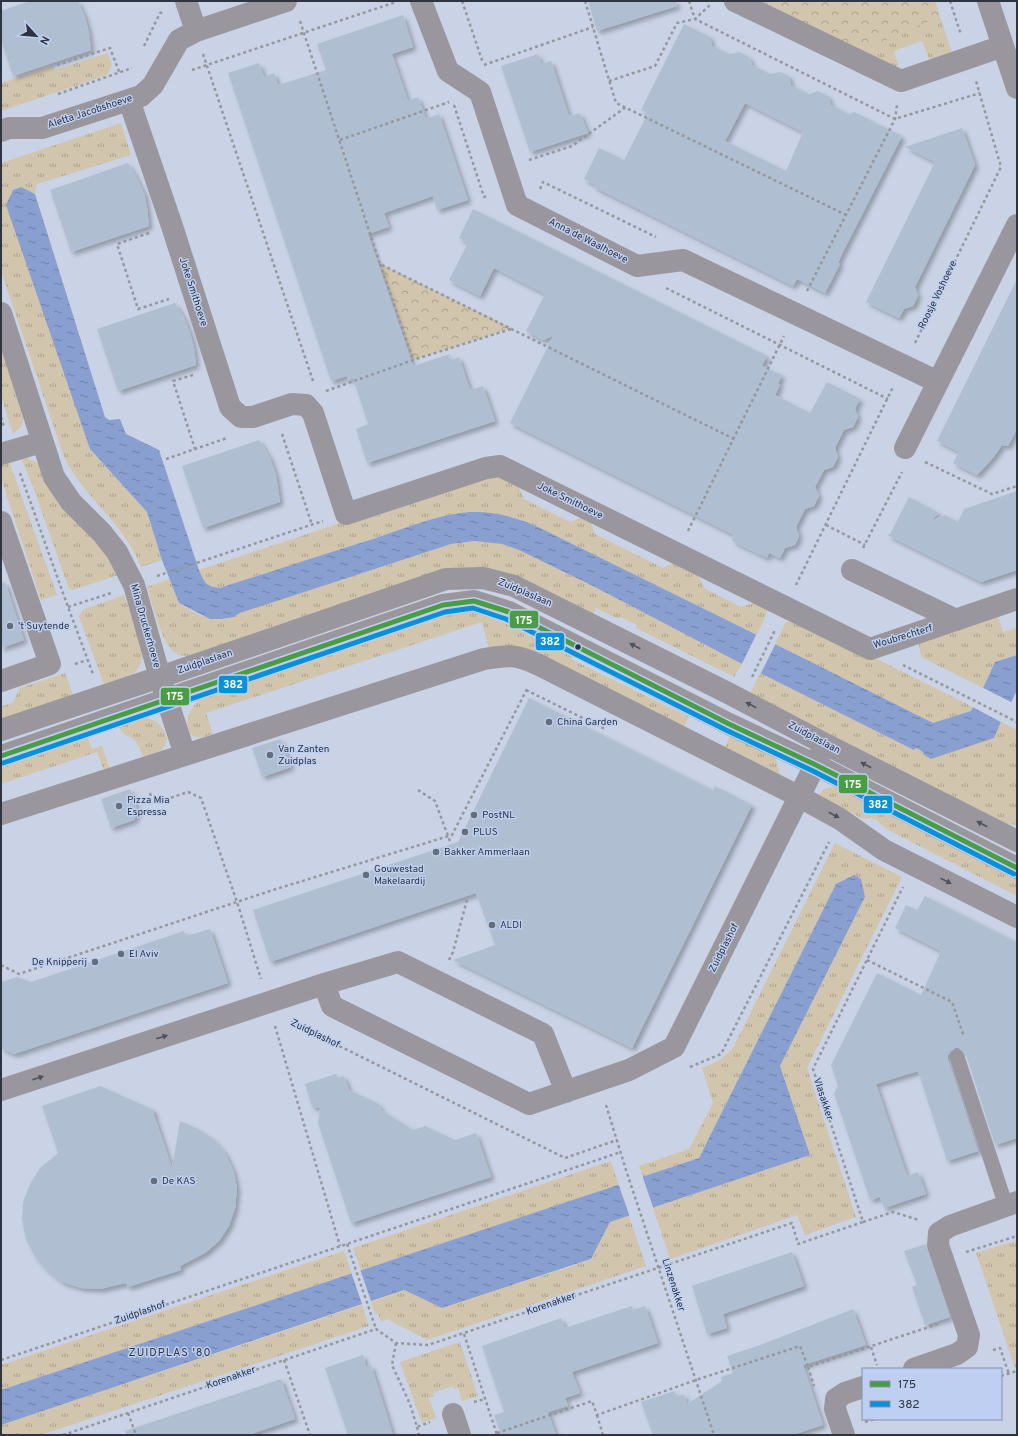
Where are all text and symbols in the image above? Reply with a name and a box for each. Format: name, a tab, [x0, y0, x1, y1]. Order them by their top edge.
north arrow	[16, 16, 56, 56]
text: N	[36, 33, 52, 47]
street label: Aletta Jacobshoeve	[46, 92, 134, 132]
street label: Anna de Waalhoeve	[546, 215, 630, 267]
street label: Joke Smithoeve	[176, 256, 210, 328]
street label: Roosje Voshoeve	[916, 258, 960, 332]
street label: Joke Smithoeve	[535, 479, 605, 523]
street label: Zuidplaslaan	[496, 576, 554, 610]
street label: Mina Druckerhoeve	[127, 583, 163, 669]
line badge: 175	[509, 610, 539, 629]
text: 175	[516, 614, 533, 628]
place label: 't Suytende	[18, 620, 69, 633]
marker: 't Suytende	[5, 621, 15, 631]
street label: Woubrechterf	[872, 622, 935, 652]
line badge: 382	[535, 632, 565, 651]
text: 382	[540, 635, 560, 649]
unlabelled marker	[573, 642, 583, 652]
one-way arrow	[629, 643, 641, 649]
street label: Zuidplaslaan	[176, 647, 234, 677]
line badge: 382	[218, 675, 248, 694]
text: 382	[223, 678, 243, 692]
line badge: 175	[160, 687, 190, 706]
text: 175	[167, 690, 184, 704]
one-way arrow	[745, 702, 757, 708]
place label: China Garden	[557, 716, 618, 729]
marker: China Garden	[544, 717, 554, 727]
street label: Zuidplaslaan	[786, 719, 842, 757]
place label: Van Zanten Zuidplas	[278, 743, 329, 768]
marker: Van Zanten Zuidplas	[265, 750, 275, 760]
one-way arrow	[860, 762, 872, 768]
line badge: 175	[838, 774, 868, 794]
text: 175	[845, 778, 862, 792]
place label: Pizza Mia Espressa	[127, 794, 169, 819]
line badge: 382	[863, 795, 893, 814]
text: 382	[868, 798, 888, 812]
marker: Pizza Mia Espressa	[114, 801, 124, 811]
place label: PostNL	[482, 809, 515, 822]
marker: PostNL	[469, 810, 479, 820]
one-way arrow	[828, 812, 840, 819]
one-way arrow	[976, 820, 988, 827]
place label: PLUS	[473, 826, 498, 839]
marker: PLUS	[460, 827, 470, 837]
place label: Bakker Ammerlaan	[444, 846, 530, 859]
marker: Bakker Ammerlaan	[431, 847, 441, 857]
place label: Gouwestad Makelaardij	[374, 863, 425, 888]
marker: Gouwestad Makelaardij	[361, 870, 371, 880]
one-way arrow	[940, 877, 952, 884]
place label: ALDI	[500, 919, 522, 932]
marker: ALDI	[487, 920, 497, 930]
street label: Zuidplashof	[706, 921, 742, 975]
place label: El Aviv	[129, 948, 159, 961]
marker: El Aviv	[116, 949, 126, 959]
place label: De Knipperij	[32, 956, 87, 969]
marker: De Knipperij	[90, 957, 100, 967]
street label: Zuidplashof	[288, 1017, 342, 1052]
one-way arrow	[156, 1034, 168, 1040]
one-way arrow	[32, 1075, 44, 1081]
street label: Vlasakker	[810, 1076, 836, 1122]
place label: De KAS	[162, 1175, 196, 1188]
marker: De KAS	[149, 1176, 159, 1186]
street label: Linzenakker	[658, 1257, 688, 1313]
street label: Korenakker	[524, 1289, 578, 1319]
street label: Zuidplashof	[113, 1298, 168, 1328]
district label: ZUIDPLAS '80	[129, 1346, 211, 1360]
street label: Korenakker	[204, 1363, 258, 1393]
legend	[862, 1368, 1002, 1420]
text: 175	[898, 1377, 916, 1393]
text: 382	[898, 1397, 920, 1413]

